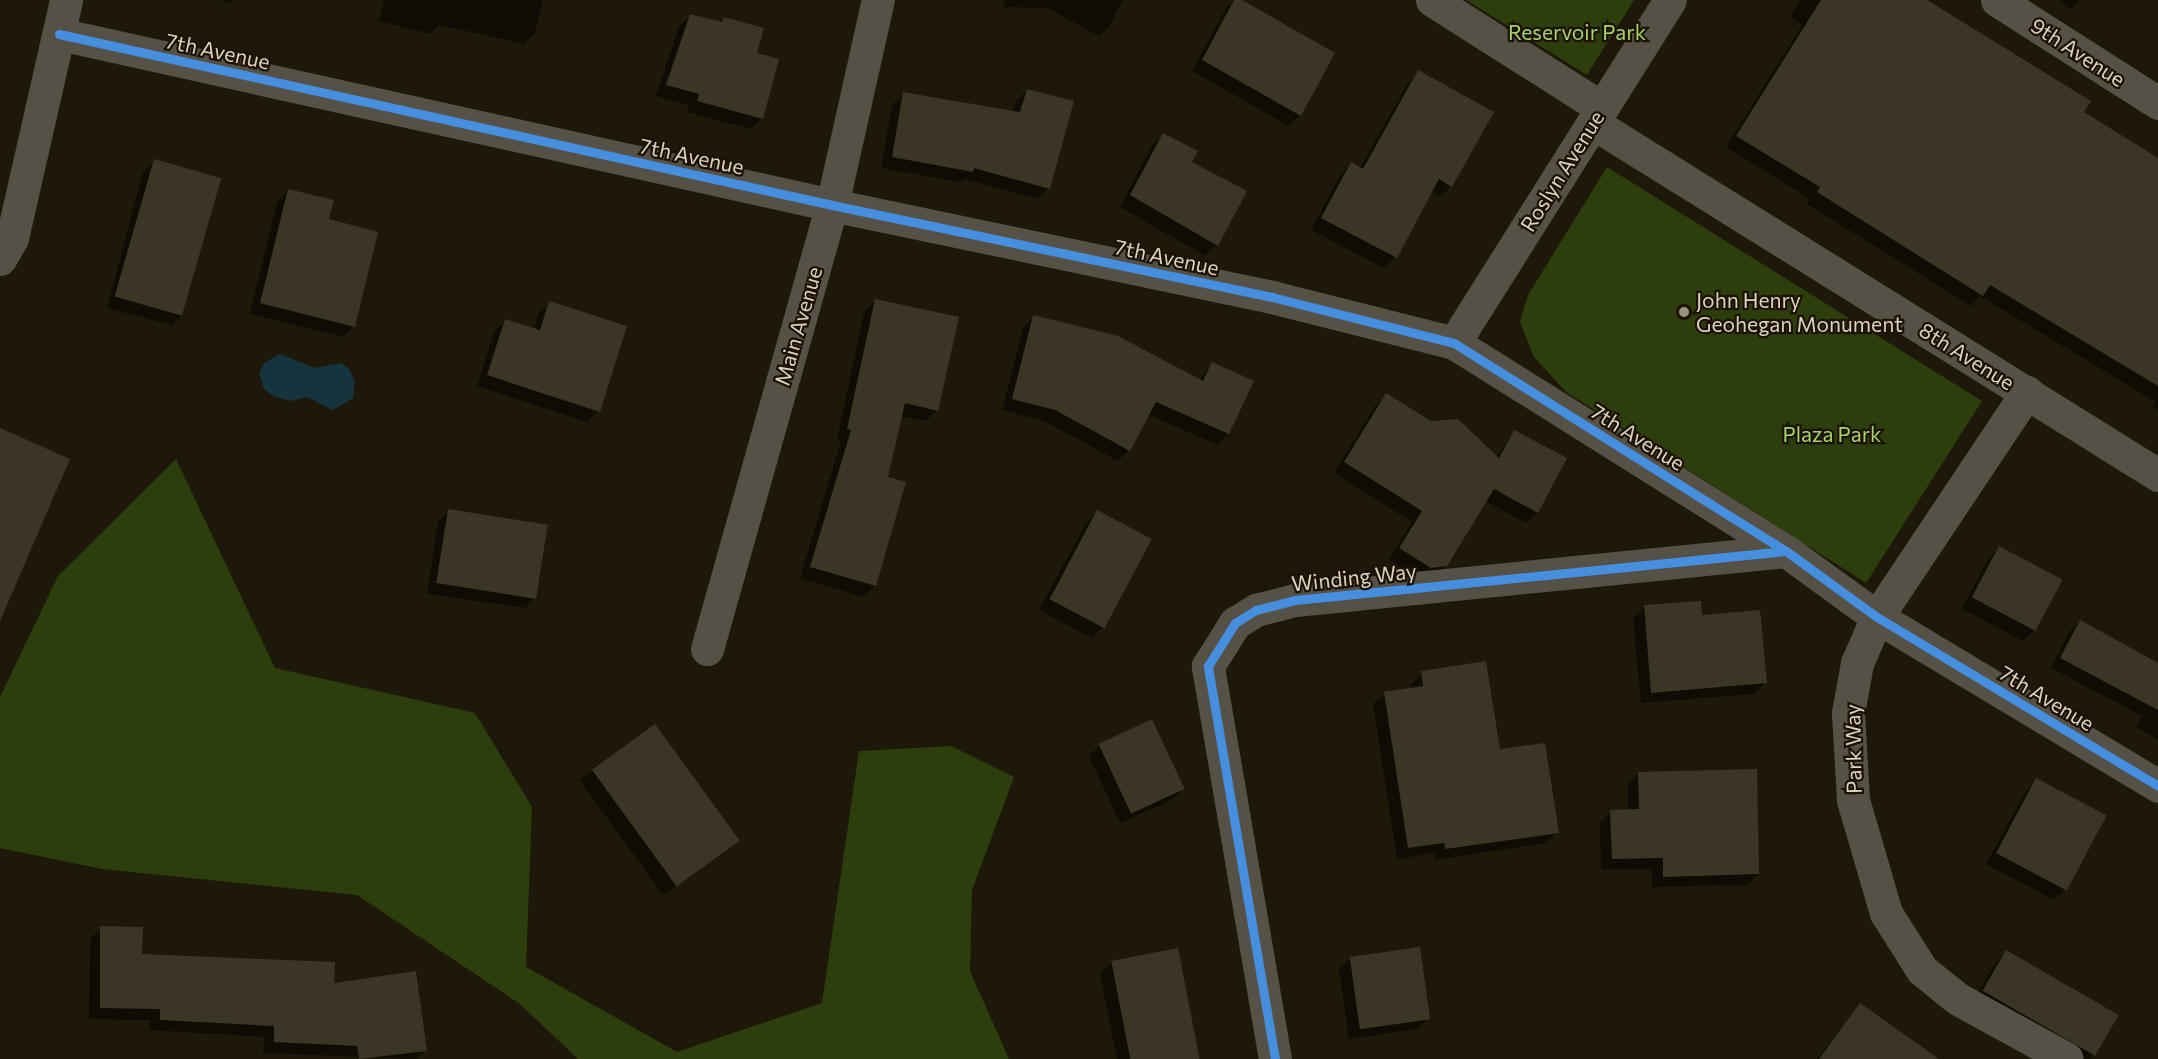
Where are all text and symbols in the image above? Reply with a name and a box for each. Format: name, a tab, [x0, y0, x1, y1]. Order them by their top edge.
street label: 9th Avenue	[2026, 12, 2130, 92]
park label: Reservoir Park	[1508, 19, 1646, 45]
street label: 7th Avenue	[164, 28, 272, 74]
street label: Roslyn Avenue	[1515, 106, 1609, 236]
street label: 7th Avenue	[638, 133, 746, 179]
street label: 7th Avenue	[1113, 234, 1221, 280]
street label: Main Avenue	[769, 264, 827, 388]
place label: John Henry Geohegan Monument	[1696, 287, 1903, 337]
marker: John Henry Geohegan Monument	[1677, 305, 1691, 319]
street label: 8th Avenue	[1915, 317, 2019, 395]
street label: 7th Avenue	[1586, 398, 1690, 476]
park label: Plaza Park	[1783, 421, 1881, 447]
street label: Winding Way	[1290, 558, 1418, 596]
street label: 7th Avenue	[1995, 660, 2099, 736]
street label: Park Way	[1840, 704, 1866, 794]

